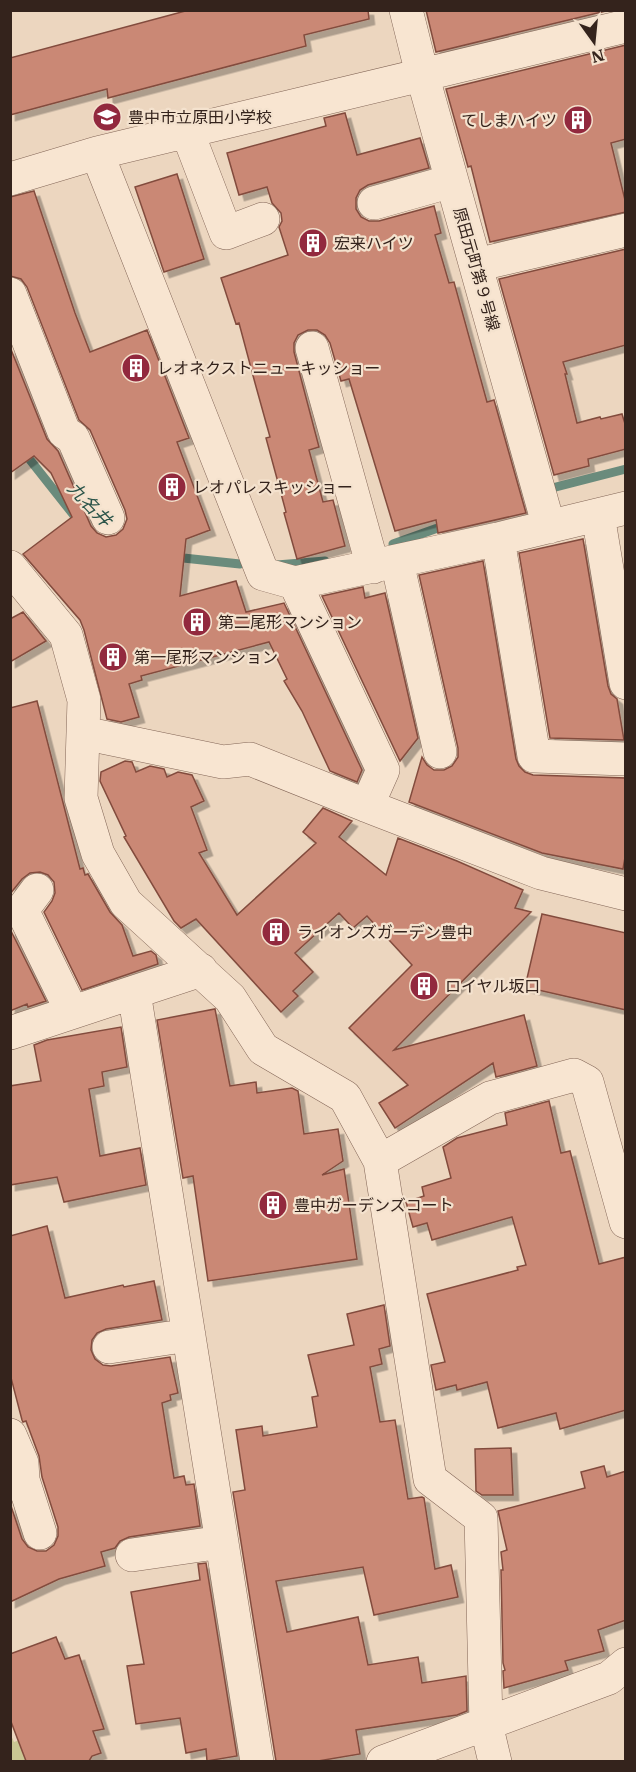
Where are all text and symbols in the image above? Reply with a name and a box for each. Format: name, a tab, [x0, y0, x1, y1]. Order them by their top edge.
north arrow	[564, 12, 624, 72]
text: N	[589, 45, 607, 68]
school or university icon: 豊中市立原田小学校	[91, 101, 123, 133]
building icon: てしまハイツ	[562, 104, 594, 136]
place label: 豊中市立原田小学校	[128, 107, 272, 127]
place label: てしまハイツ	[461, 110, 557, 130]
street label: 原田元町第９号線	[450, 205, 504, 333]
building icon: 宏来ハイツ	[297, 227, 329, 259]
place label: 宏来ハイツ	[334, 233, 414, 253]
building icon: レオネクストニューキッショー	[120, 352, 152, 384]
place label: レオネクストニューキッショー	[157, 358, 381, 378]
building icon: レオパレスキッショー	[156, 471, 188, 503]
water label: 九名井	[63, 477, 118, 533]
place label: レオパレスキッショー	[193, 477, 353, 497]
building icon: 第二尾形マンション	[181, 606, 213, 638]
place label: 第二尾形マンション	[218, 612, 362, 632]
building icon: 第一尾形マンション	[97, 641, 129, 673]
place label: 第一尾形マンション	[134, 647, 278, 667]
building icon: ライオンズガーデン豊中	[260, 916, 292, 948]
place label: ライオンズガーデン豊中	[297, 922, 473, 942]
building icon: ロイヤル坂口	[408, 970, 440, 1002]
place label: ロイヤル坂口	[445, 976, 541, 996]
building icon: 豊中ガーデンズコート	[257, 1189, 289, 1221]
place label: 豊中ガーデンズコート	[294, 1195, 454, 1215]

